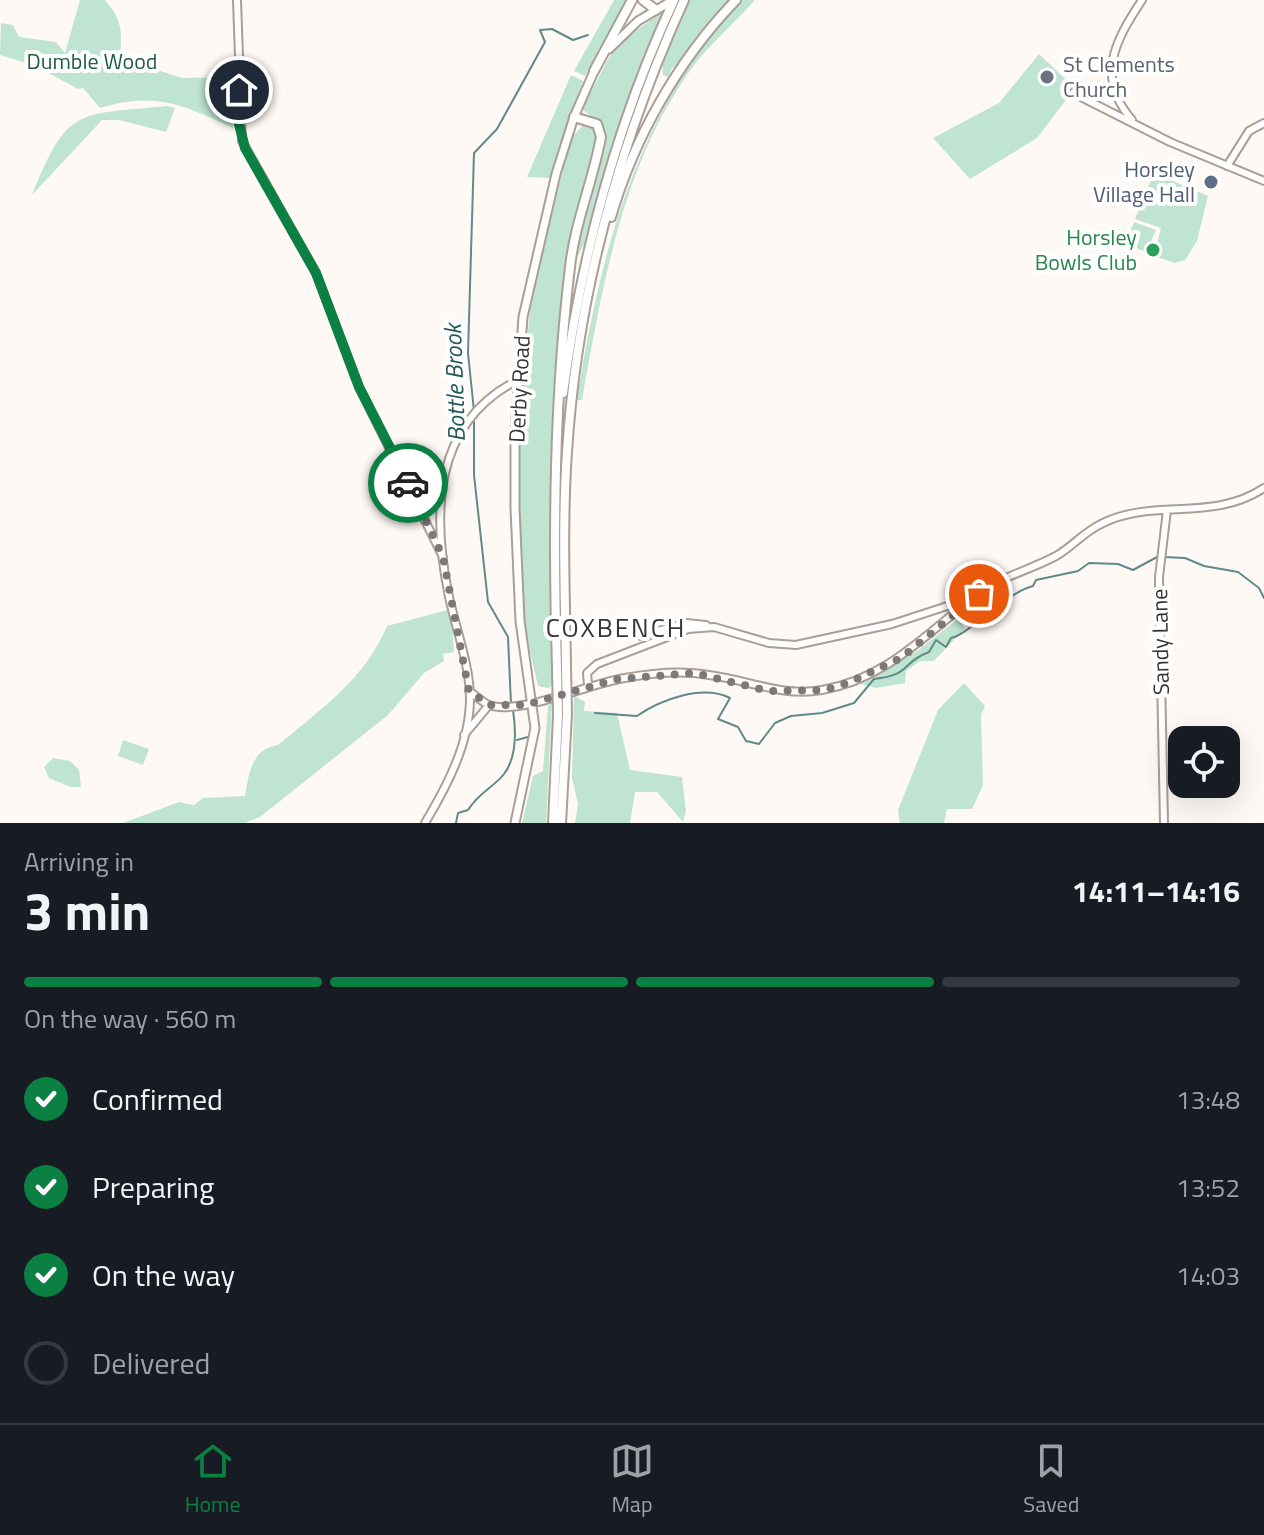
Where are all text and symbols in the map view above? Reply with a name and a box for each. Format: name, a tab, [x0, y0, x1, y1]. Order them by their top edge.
park label: Dumble Wood	[27, 44, 157, 78]
place label: St Clements Church	[1063, 47, 1175, 106]
pin	[205, 56, 273, 124]
icon: home	[217, 68, 261, 112]
marker: St Clements Church	[1038, 68, 1056, 86]
place label: Horsley Village Hall	[1093, 152, 1195, 211]
marker: Horsley Village Hall	[1202, 173, 1220, 191]
place label: Horsley Bowls Club	[1035, 220, 1137, 279]
marker: Horsley Bowls Club	[1144, 241, 1162, 259]
water label: Bottle Brook	[434, 320, 474, 443]
street label: Derby Road	[499, 334, 539, 444]
courier	[368, 443, 448, 523]
icon: car	[386, 461, 430, 505]
pin	[945, 560, 1013, 628]
icon: bag	[957, 572, 1001, 616]
street label: Sandy Lane	[1142, 589, 1178, 695]
district label: COXBENCH	[546, 608, 686, 647]
map controls	[1168, 726, 1240, 798]
button: locate	[1168, 726, 1240, 798]
text: Arriving in	[24, 842, 134, 881]
text: 14:11–14:16	[1072, 868, 1240, 914]
text: 3 min	[24, 871, 150, 950]
text: On the way · 560 m	[24, 999, 236, 1038]
text: Confirmed	[92, 1076, 223, 1122]
icon: check	[24, 1077, 68, 1121]
text: 13:48	[1176, 1080, 1240, 1119]
text: Preparing	[92, 1164, 214, 1210]
icon: check	[24, 1165, 68, 1209]
text: 13:52	[1176, 1168, 1240, 1207]
text: On the way	[92, 1252, 235, 1298]
icon: check	[24, 1253, 68, 1297]
text: 14:03	[1176, 1256, 1240, 1295]
text: Delivered	[92, 1340, 210, 1386]
tab: Home	[185, 1439, 241, 1521]
tab: Map	[610, 1439, 654, 1521]
tab: Saved	[1023, 1439, 1079, 1521]

